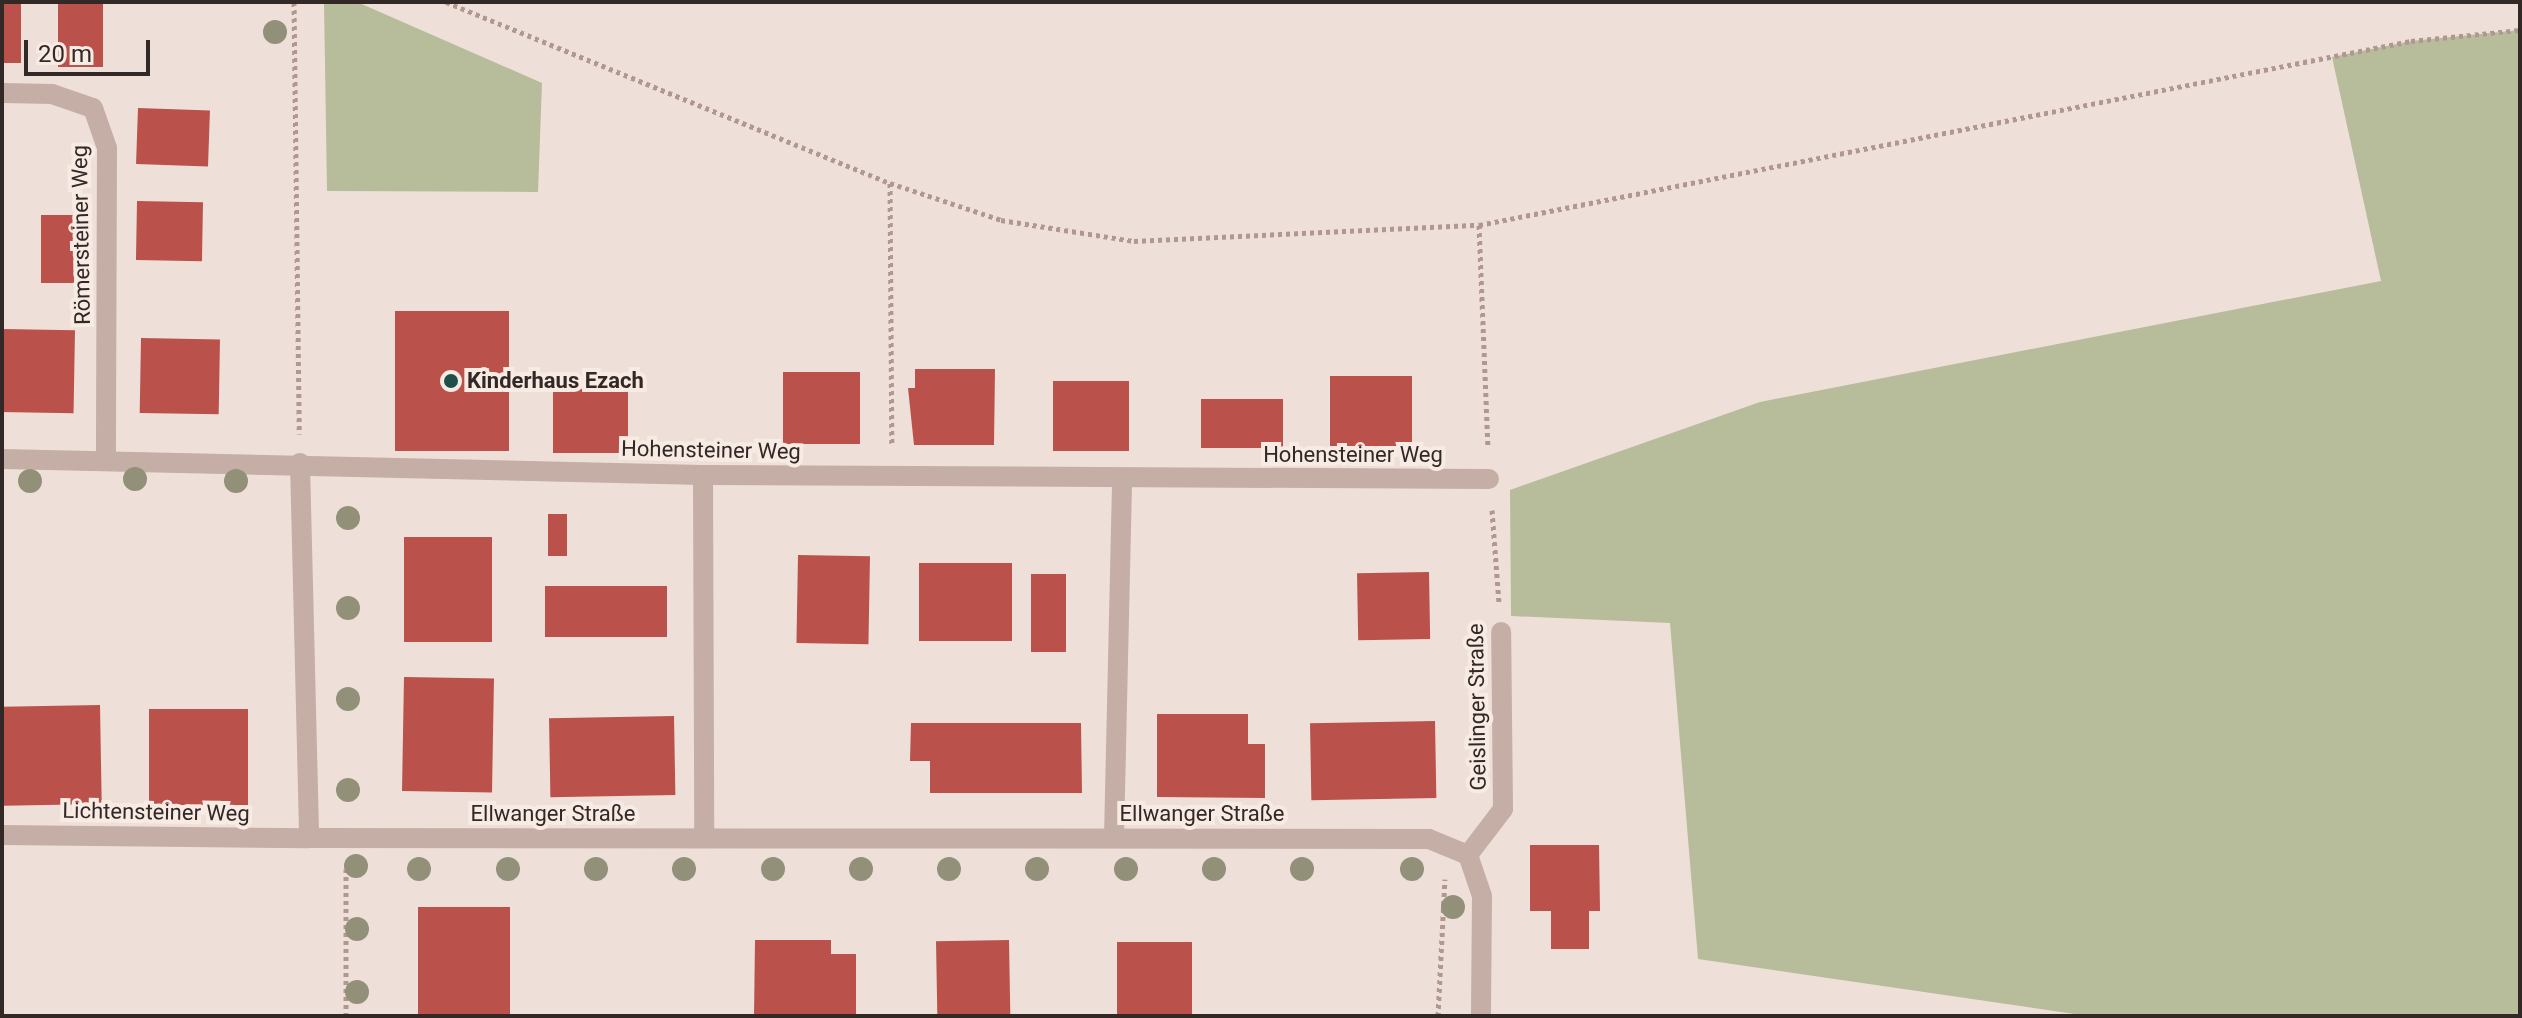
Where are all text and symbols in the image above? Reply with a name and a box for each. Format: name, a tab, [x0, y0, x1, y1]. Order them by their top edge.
scale bar	[28, 24, 154, 74]
text: 20 m	[38, 40, 92, 68]
street label: Römersteiner Weg	[66, 145, 96, 325]
place label: Kinderhaus Ezach	[467, 368, 644, 394]
marker: Kinderhaus Ezach	[442, 372, 460, 390]
street label: Hohensteiner Weg	[621, 435, 801, 465]
street label: Hohensteiner Weg	[1263, 442, 1443, 468]
street label: Geislinger Straße	[1462, 623, 1492, 791]
street label: Lichtensteiner Weg	[62, 797, 250, 827]
street label: Ellwanger Straße	[471, 801, 635, 827]
street label: Ellwanger Straße	[1120, 801, 1284, 827]

